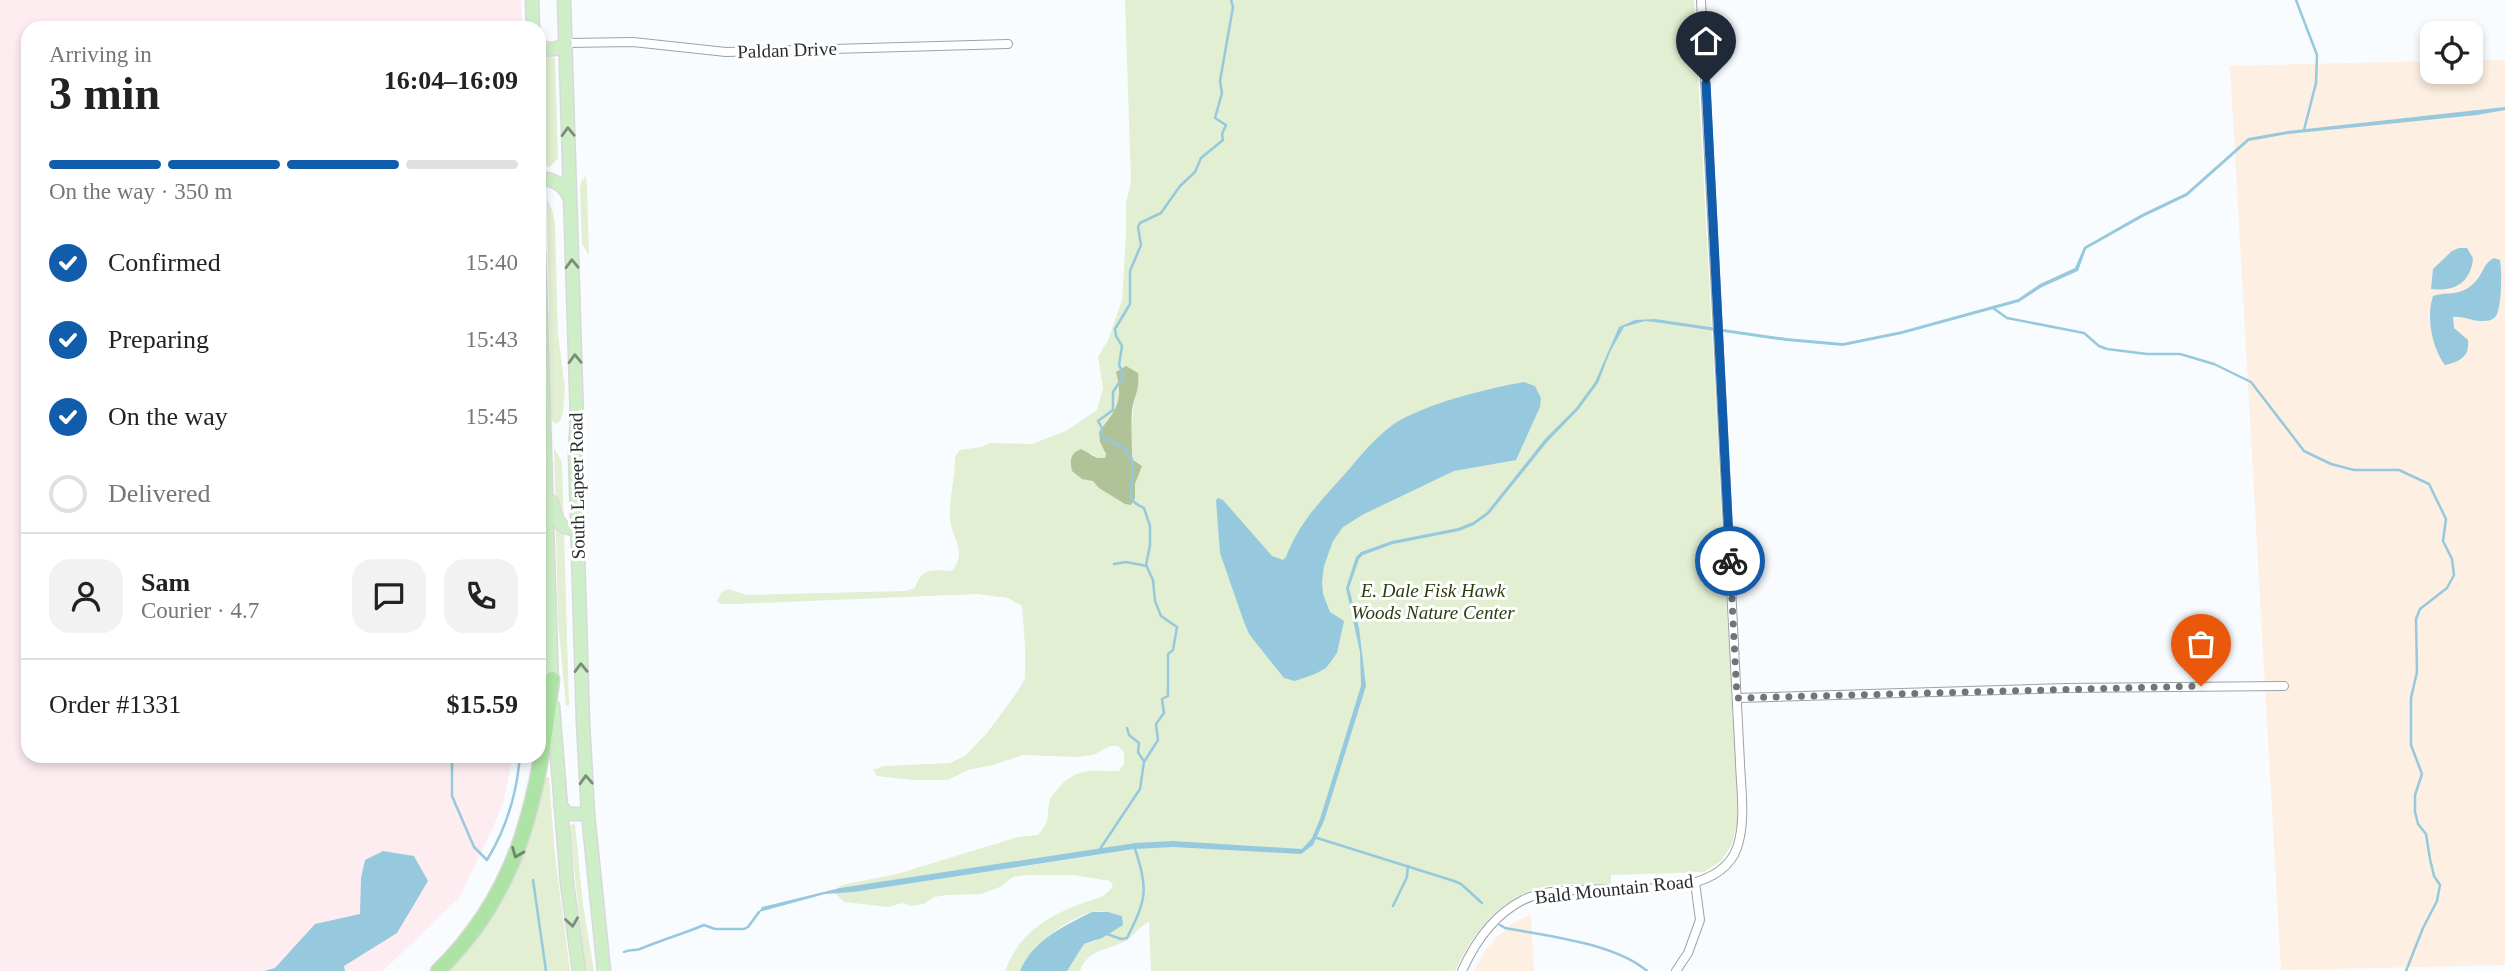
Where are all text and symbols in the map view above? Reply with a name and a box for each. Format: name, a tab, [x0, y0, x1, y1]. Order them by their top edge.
pin	[1676, 11, 1736, 83]
map controls	[2420, 21, 2483, 84]
button: locate	[2420, 21, 2483, 84]
icon: home	[1687, 22, 1725, 60]
street label: Paldan Drive	[737, 38, 837, 62]
text: Arriving in	[49, 42, 152, 67]
text: 16:04–16:09	[384, 66, 518, 95]
text: 3 min	[49, 68, 160, 119]
one-way arrow	[561, 126, 576, 137]
text: On the way · 350 m	[49, 179, 232, 204]
icon: check	[49, 244, 87, 282]
text: Confirmed	[108, 248, 221, 277]
text: 15:40	[466, 250, 518, 275]
one-way arrow	[564, 259, 580, 269]
icon: check	[49, 321, 87, 359]
text: Preparing	[108, 325, 209, 354]
text: 15:43	[466, 327, 518, 352]
one-way arrow	[568, 353, 583, 364]
icon: check	[49, 398, 87, 436]
text: On the way	[108, 402, 228, 431]
text: 15:45	[466, 404, 518, 429]
street label: South Lapeer Road	[565, 412, 589, 560]
text: Delivered	[108, 479, 211, 508]
courier	[1695, 526, 1765, 596]
icon: bike	[1711, 542, 1749, 580]
button: person	[49, 559, 123, 633]
button: chat	[352, 559, 426, 633]
button: phone	[444, 559, 518, 633]
text: Sam	[141, 568, 190, 597]
park label: E. Dale Fisk Hawk Woods Nature Center	[1351, 580, 1515, 623]
text: Courier · 4.7	[141, 598, 259, 623]
pin	[2171, 614, 2231, 686]
icon: bag	[2182, 625, 2220, 663]
one-way arrow	[573, 663, 588, 674]
text: Order #1331	[49, 690, 181, 719]
text: $15.59	[447, 690, 518, 719]
one-way arrow	[579, 774, 594, 785]
one-way arrow	[511, 846, 525, 859]
street label: Bald Mountain Road	[1534, 870, 1695, 908]
one-way arrow	[565, 916, 580, 928]

